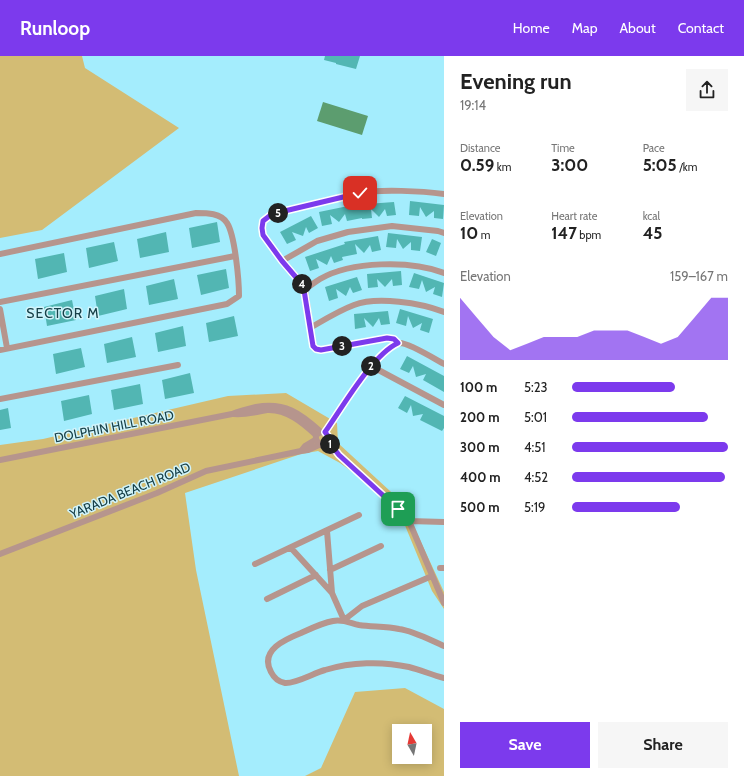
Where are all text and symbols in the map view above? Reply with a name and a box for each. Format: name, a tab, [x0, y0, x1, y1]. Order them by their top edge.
text: Runloop	[20, 17, 90, 40]
text: Home	[513, 19, 550, 37]
text: Map	[572, 19, 597, 37]
text: About	[619, 19, 656, 37]
text: Contact	[678, 19, 724, 37]
text: Evening run	[460, 68, 572, 95]
button: share	[686, 69, 728, 111]
text: 19:14	[460, 97, 486, 113]
text: Distance	[460, 141, 501, 155]
text: Time	[551, 141, 575, 155]
text: Pace	[643, 141, 665, 155]
text: 0.59	[460, 155, 494, 175]
text: 3:00	[551, 155, 588, 175]
text: 5:05	[643, 155, 677, 175]
text: km	[494, 160, 511, 174]
text: /km	[677, 160, 697, 174]
pin	[343, 176, 377, 210]
icon: check	[349, 182, 371, 204]
pin: 5	[268, 203, 288, 223]
text: 5	[275, 206, 281, 220]
text: Elevation	[460, 209, 503, 223]
text: Heart rate	[551, 209, 597, 223]
text: kcal	[643, 209, 660, 223]
text: 10	[460, 223, 478, 243]
text: 147	[551, 223, 577, 243]
text: 45	[643, 223, 662, 243]
text: m	[478, 228, 490, 242]
text: bpm	[577, 228, 601, 242]
text: Elevation	[460, 268, 511, 284]
text: 159–167 m	[670, 268, 728, 284]
pin: 4	[292, 274, 312, 294]
text: 4	[299, 277, 305, 291]
district label: SECTOR M	[26, 304, 100, 322]
pin: 3	[332, 336, 352, 356]
text: 3	[339, 339, 345, 353]
pin: 2	[361, 356, 381, 376]
text: 2	[368, 359, 374, 373]
text: 100 m	[460, 379, 497, 395]
text: 5:23	[524, 379, 548, 395]
street label: DOLPHIN HILL ROAD	[53, 407, 175, 445]
text: 200 m	[460, 409, 499, 425]
text: 5:01	[524, 409, 547, 425]
pin: 1	[320, 434, 340, 454]
text: 1	[328, 437, 332, 451]
text: 300 m	[460, 439, 500, 455]
text: 4:51	[524, 439, 546, 455]
street label: YARADA BEACH ROAD	[66, 458, 193, 522]
text: 400 m	[460, 469, 501, 485]
text: 4:52	[524, 469, 548, 485]
pin	[381, 492, 415, 526]
icon: arrive	[387, 498, 409, 520]
text: 500 m	[460, 499, 500, 515]
text: 5:19	[524, 499, 545, 515]
button: Save	[460, 722, 590, 768]
button: Share	[598, 722, 728, 768]
north arrow	[392, 724, 432, 764]
map controls	[392, 724, 432, 764]

